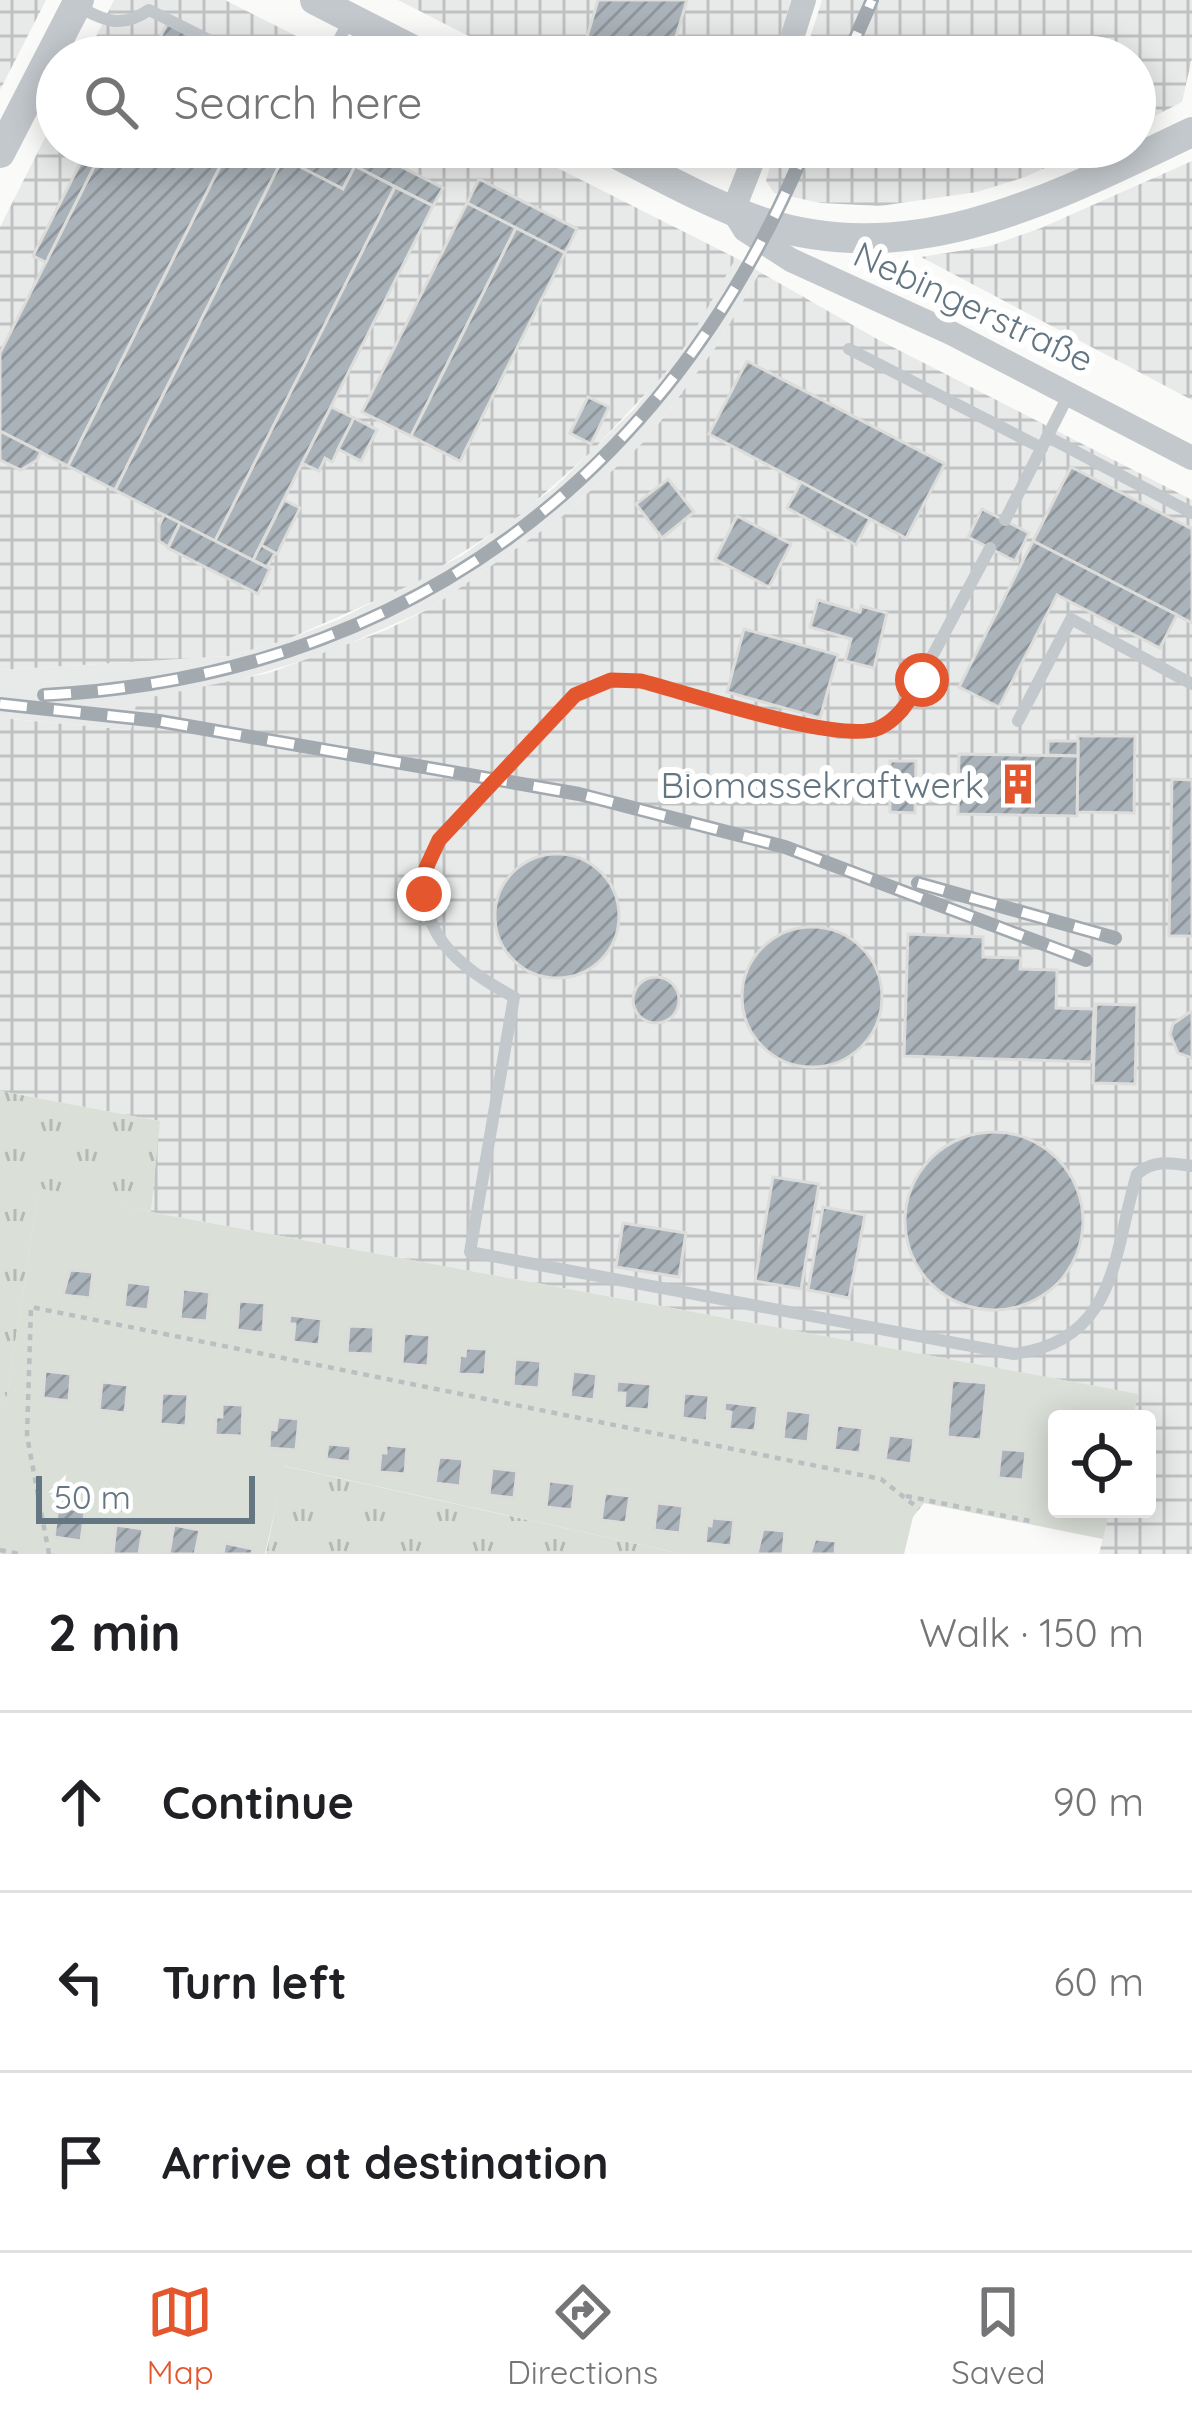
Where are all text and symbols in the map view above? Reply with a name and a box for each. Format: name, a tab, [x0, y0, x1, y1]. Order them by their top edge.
search box	[36, 36, 1156, 168]
icon: search	[78, 69, 144, 135]
text: Search here	[174, 74, 422, 130]
street label: Nebingerstraße	[847, 231, 1101, 381]
route start	[895, 653, 949, 707]
building icon: Biomassekraftwerk	[995, 761, 1041, 807]
place label: Biomassekraftwerk	[661, 762, 984, 807]
route end	[397, 867, 451, 921]
map controls	[1048, 1410, 1156, 1518]
button: locate	[1048, 1410, 1156, 1518]
scale bar	[36, 1470, 255, 1523]
text: 50 m	[54, 1476, 131, 1517]
text: 2 min	[48, 1600, 181, 1664]
text: Walk · 150 m	[919, 1608, 1144, 1657]
icon: ahead	[48, 1769, 114, 1835]
text: Continue	[162, 1774, 354, 1830]
text: 90 m	[1053, 1777, 1144, 1826]
icon: left	[48, 1949, 114, 2015]
text: Turn left	[162, 1954, 347, 2010]
text: 60 m	[1054, 1957, 1144, 2006]
icon: arrive	[48, 2129, 114, 2195]
text: Arrive at destination	[162, 2134, 608, 2190]
tab: Map	[147, 2279, 214, 2392]
tab: Directions	[507, 2279, 658, 2392]
tab: Saved	[951, 2279, 1045, 2392]

